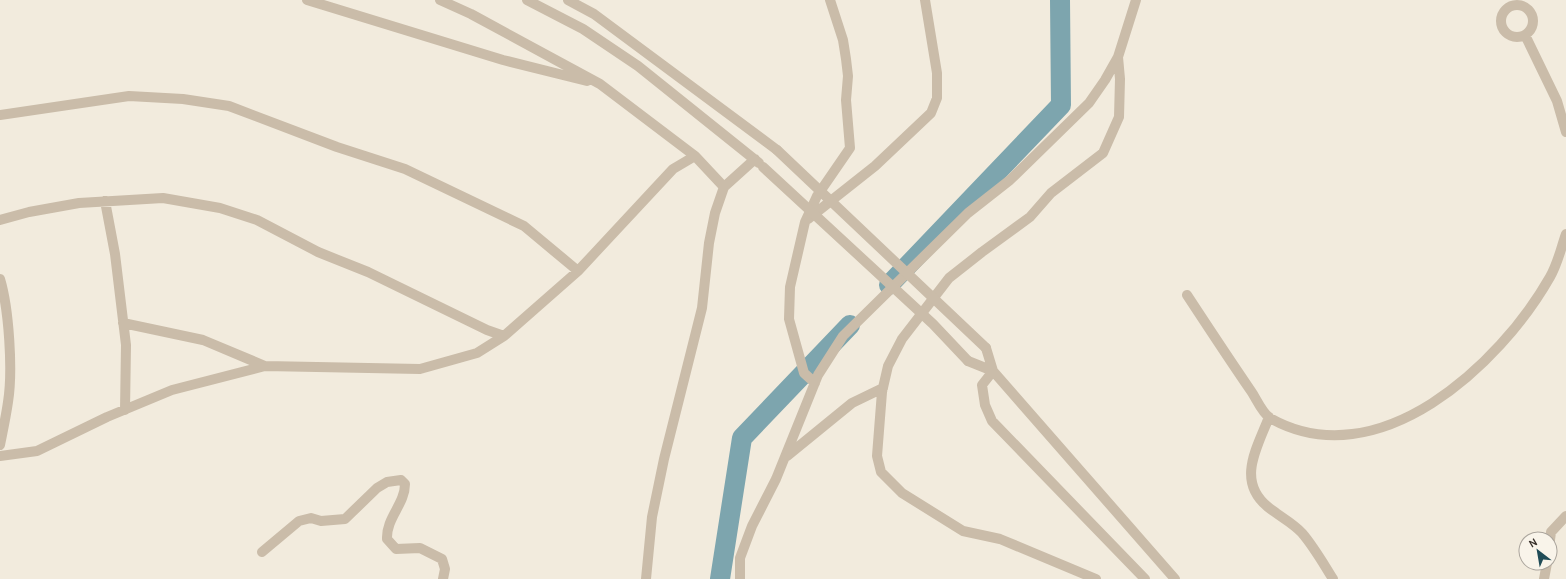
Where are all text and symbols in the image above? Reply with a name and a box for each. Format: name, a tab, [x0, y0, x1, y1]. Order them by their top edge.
north arrow	[1518, 531, 1558, 571]
text: N	[1526, 535, 1540, 550]

